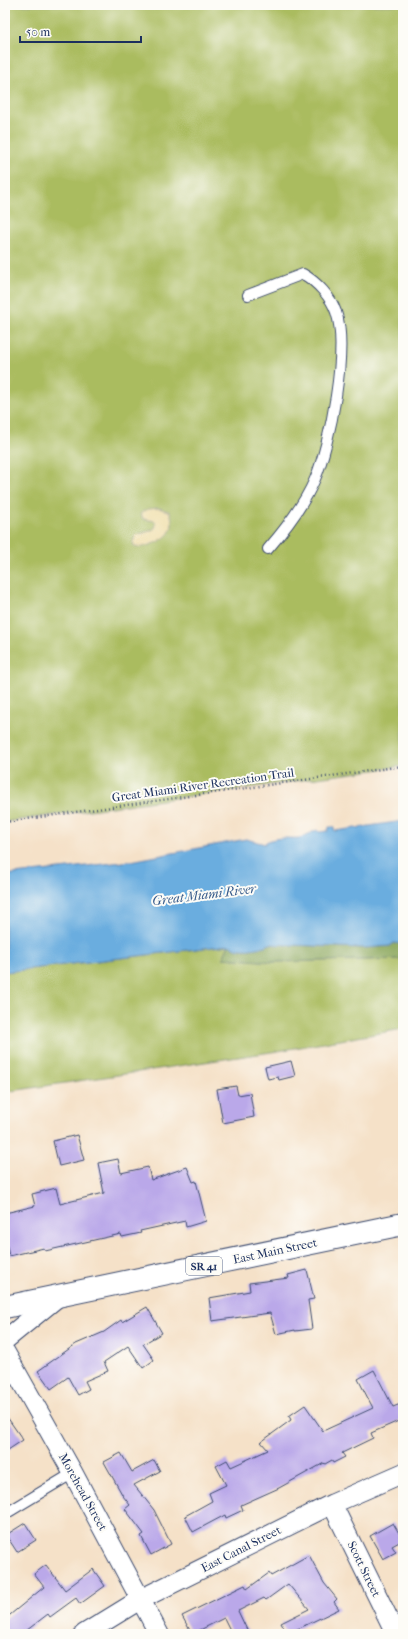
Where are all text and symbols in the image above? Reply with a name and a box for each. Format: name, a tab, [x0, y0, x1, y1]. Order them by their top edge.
scale bar	[20, 18, 141, 44]
text: 50 m	[26, 25, 50, 39]
street label: Great Miami River Recreation Trail	[111, 765, 296, 805]
water label: Great Miami River	[151, 881, 258, 908]
street label: East Main Street	[232, 1235, 319, 1267]
road number: SR 41	[186, 1257, 222, 1275]
street label: Morehead Street	[56, 1451, 110, 1534]
street label: East Canal Street	[199, 1522, 284, 1575]
street label: Scott Street	[344, 1539, 384, 1600]

